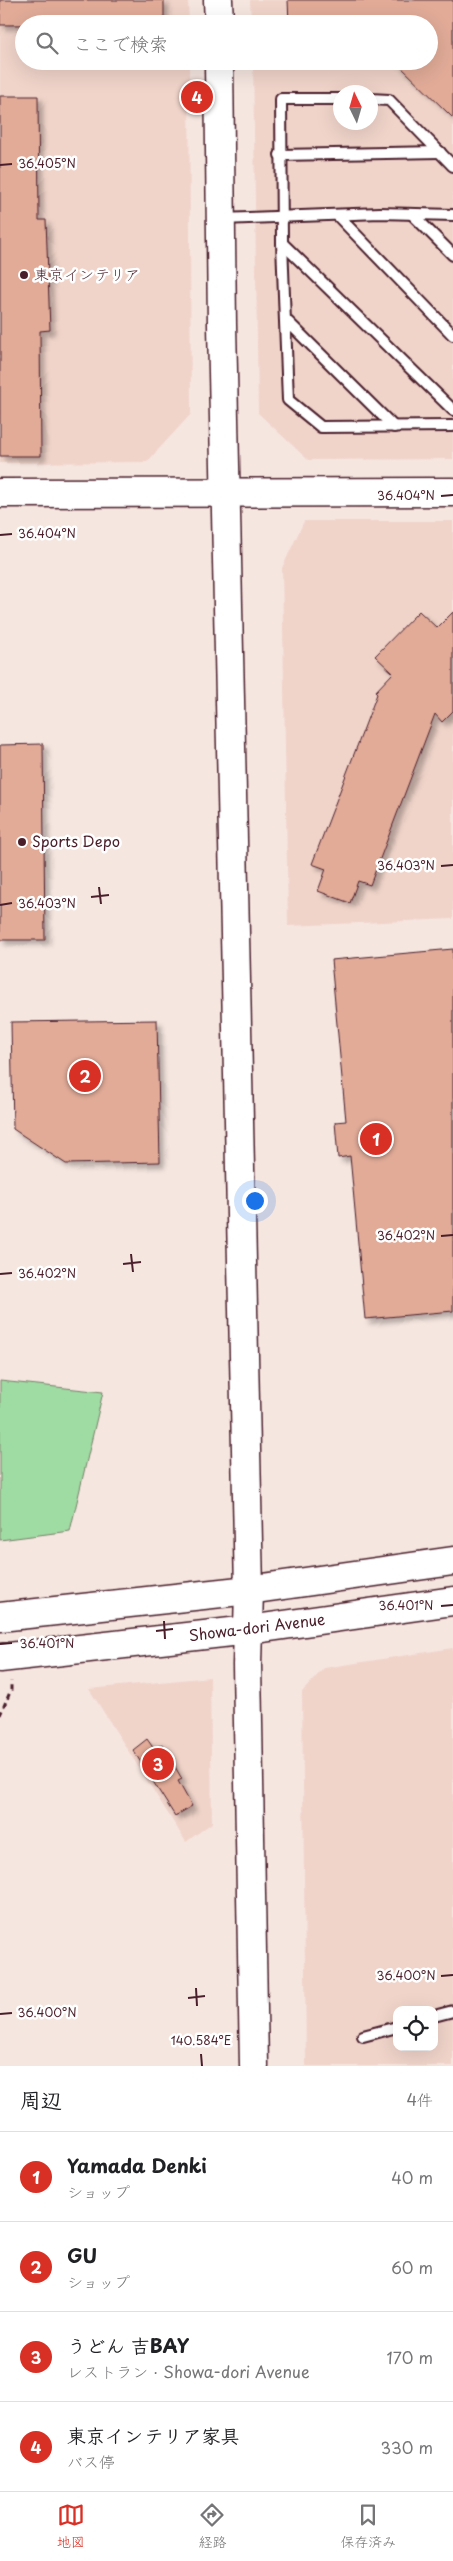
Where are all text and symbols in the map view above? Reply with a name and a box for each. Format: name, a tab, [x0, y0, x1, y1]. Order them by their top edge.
search box	[15, 15, 438, 70]
icon: search	[33, 29, 61, 57]
text: ここで検索	[73, 29, 168, 57]
pin: 4	[181, 78, 213, 116]
north arrow	[333, 85, 378, 130]
text: 36.405°N	[18, 154, 76, 172]
place label: 東京インテリア	[34, 262, 140, 285]
marker: 東京インテリア	[18, 269, 30, 281]
text: 36.404°N	[377, 486, 435, 504]
text: 36.404°N	[18, 524, 76, 542]
place label: Sports Depo	[32, 829, 120, 852]
marker: Sports Depo	[16, 836, 28, 848]
text: 36.403°N	[377, 856, 435, 874]
text: 36.403°N	[18, 894, 76, 912]
pin: 2	[69, 1057, 101, 1095]
pin: 1	[360, 1120, 392, 1158]
your location	[242, 1188, 268, 1214]
text: 36.402°N	[377, 1226, 435, 1244]
text: 36.402°N	[18, 1264, 76, 1282]
text: 36.401°N	[379, 1596, 433, 1614]
street label: Showa-dori Avenue	[187, 1607, 326, 1646]
text: 36.401°N	[20, 1634, 74, 1652]
pin: 3	[142, 1745, 174, 1783]
text: 36.400°N	[376, 1966, 436, 1984]
text: 36.400°N	[17, 2003, 77, 2021]
map controls	[393, 2006, 438, 2051]
button: locate	[393, 2006, 438, 2051]
text: 140.584°E	[171, 2031, 231, 2049]
text: 周辺	[20, 2083, 62, 2115]
text: 4件	[406, 2087, 433, 2111]
text: Yamada Denki	[67, 2151, 207, 2179]
text: 1	[32, 2165, 40, 2189]
text: 40 m	[391, 2165, 433, 2189]
text: ショップ	[67, 2179, 130, 2203]
text: GU	[67, 2241, 97, 2269]
text: 2	[30, 2255, 42, 2279]
text: 60 m	[391, 2255, 433, 2279]
text: ショップ	[67, 2269, 130, 2293]
text: うどん 吉BAY	[67, 2331, 189, 2359]
text: 3	[31, 2345, 41, 2369]
text: 170 m	[387, 2345, 433, 2369]
text: レストラン · Showa-dori Avenue	[67, 2359, 310, 2383]
text: 東京インテリア家具	[67, 2421, 240, 2449]
text: 4	[31, 2435, 41, 2459]
text: 330 m	[380, 2435, 433, 2459]
text: バス停	[67, 2449, 115, 2473]
tab: 地図	[57, 2501, 85, 2552]
tab: 経路	[198, 2501, 226, 2552]
tab: 保存済み	[340, 2501, 396, 2552]

